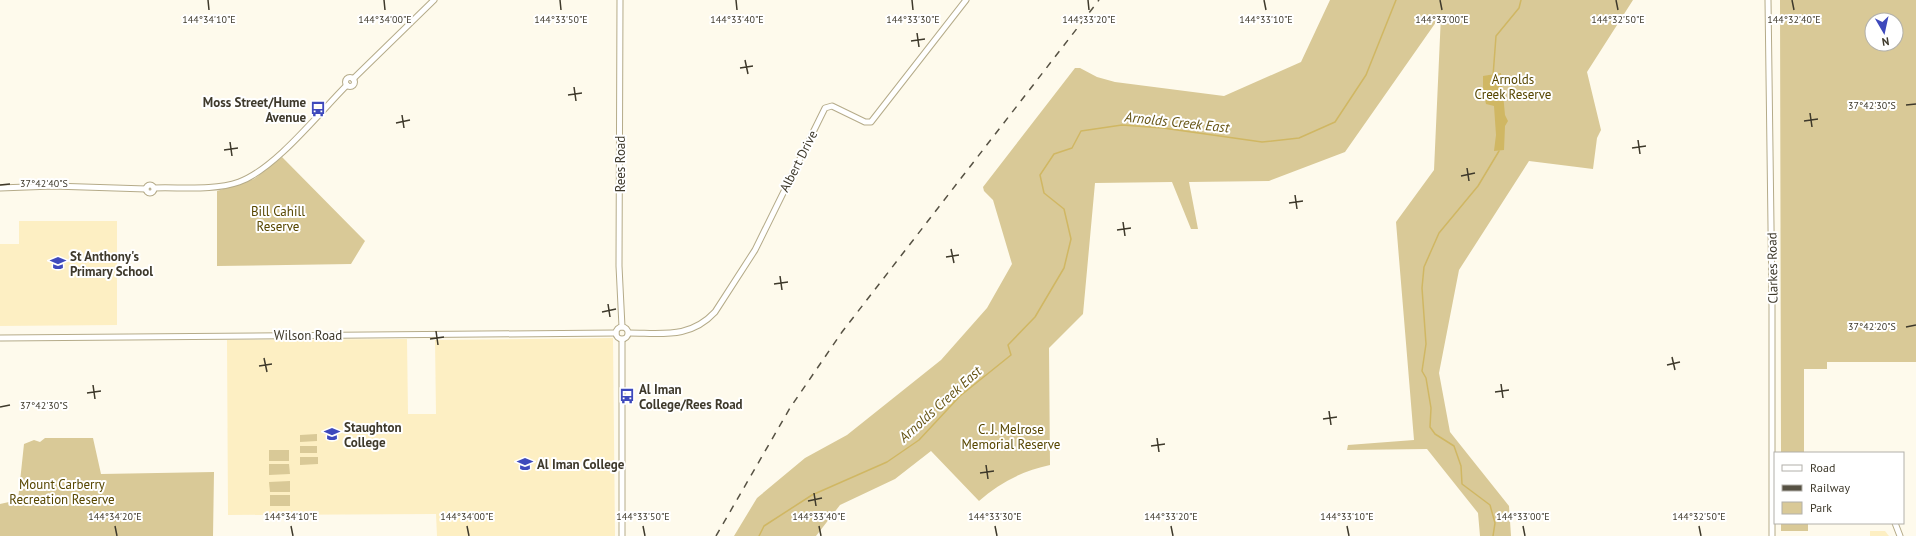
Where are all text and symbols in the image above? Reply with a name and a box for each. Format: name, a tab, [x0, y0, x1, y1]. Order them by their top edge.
north arrow	[1864, 12, 1904, 52]
text: 144°34'10"E	[182, 13, 236, 26]
text: 144°34'00"E	[358, 13, 412, 26]
text: 144°33'50"E	[534, 13, 588, 26]
text: 144°33'40"E	[710, 13, 764, 26]
text: 144°33'30"E	[886, 13, 940, 26]
text: 144°33'20"E	[1062, 13, 1116, 26]
text: 144°33'10"E	[1239, 13, 1293, 26]
text: 144°33'00"E	[1415, 13, 1469, 26]
text: 144°32'50"E	[1591, 13, 1645, 26]
text: 144°32'40"E	[1767, 13, 1821, 26]
text: N	[1881, 34, 1890, 49]
park label: Arnolds Creek Reserve	[1475, 71, 1551, 103]
place label: Moss Street/Hume Avenue	[203, 94, 306, 126]
text: 37°42'30"S	[1848, 99, 1896, 112]
bus stop icon: Moss Street/Hume Avenue	[309, 100, 327, 118]
water label: Arnolds Creek East	[1123, 107, 1231, 137]
street label: Albert Drive	[776, 128, 821, 195]
street label: Rees Road	[612, 136, 629, 192]
text: 37°42'40"S	[20, 177, 68, 190]
park label: Bill Cahill Reserve	[251, 203, 305, 235]
street label: Clarkes Road	[1763, 232, 1782, 304]
place label: St Anthony's Primary School	[70, 248, 153, 280]
school or university icon: St Anthony's Primary School	[49, 254, 67, 272]
text: 37°42'20"S	[1848, 320, 1896, 333]
street label: Wilson Road	[274, 327, 342, 344]
water label: Arnolds Creek East	[894, 362, 986, 447]
place label: Al Iman College/Rees Road	[639, 381, 743, 413]
bus stop icon: Al Iman College/Rees Road	[618, 387, 636, 405]
text: 37°42'30"S	[20, 399, 68, 412]
place label: Staughton College	[344, 419, 401, 451]
park label: C. J. Melrose Memorial Reserve	[962, 421, 1060, 453]
school or university icon: Staughton College	[323, 425, 341, 443]
legend	[1774, 452, 1904, 524]
school or university icon: Al Iman College	[516, 455, 534, 473]
place label: Al Iman College	[537, 456, 625, 473]
text: Road	[1810, 460, 1835, 475]
park label: Mount Carberry Recreation Reserve	[9, 476, 115, 508]
text: Railway	[1810, 480, 1850, 495]
text: Park	[1810, 500, 1832, 515]
text: 144°34'20"E	[88, 510, 142, 523]
text: 144°34'10"E	[264, 510, 318, 523]
text: 144°34'00"E	[440, 510, 494, 523]
text: 144°33'50"E	[616, 510, 670, 523]
text: 144°33'40"E	[792, 510, 846, 523]
text: 144°33'30"E	[968, 510, 1022, 523]
text: 144°33'20"E	[1144, 510, 1198, 523]
text: 144°33'10"E	[1320, 510, 1374, 523]
text: 144°33'00"E	[1496, 510, 1550, 523]
text: 144°32'50"E	[1672, 510, 1726, 523]

